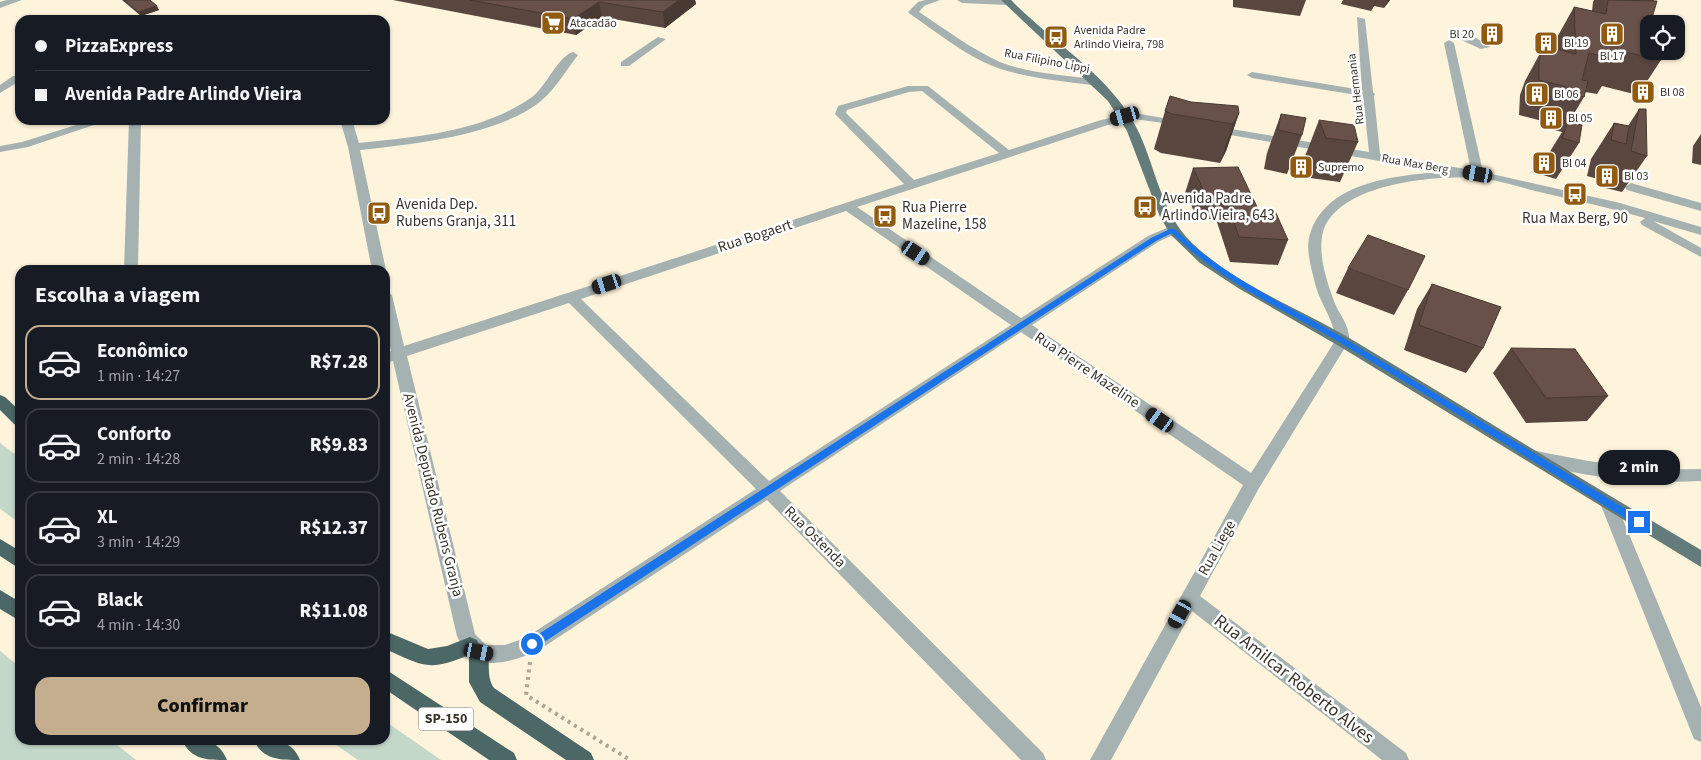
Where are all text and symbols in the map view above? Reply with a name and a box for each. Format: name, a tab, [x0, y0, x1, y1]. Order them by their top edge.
supermarket icon: Atacadão	[540, 10, 566, 36]
place label: Atacadão	[570, 15, 617, 32]
map controls	[1640, 15, 1685, 60]
button: locate	[1640, 15, 1685, 60]
building icon: Bl 20	[1479, 21, 1505, 47]
building icon: Bl 17	[1599, 21, 1625, 47]
place label: Avenida Padre Arlindo Vieira, 798	[1074, 22, 1164, 53]
bus stop icon: Avenida Padre Arlindo Vieira, 798	[1043, 24, 1069, 50]
place label: Bl 20	[1450, 26, 1474, 43]
building icon: Bl 19	[1533, 30, 1559, 56]
text: PizzaExpress	[65, 33, 173, 60]
place label: Bl 19	[1564, 35, 1588, 52]
street label: Rua Filipino Lippi	[1003, 44, 1091, 78]
place label: Bl 17	[1600, 48, 1624, 65]
street label: Rua Hermania	[1343, 53, 1369, 125]
building icon: Bl 08	[1630, 79, 1656, 105]
text: Avenida Padre Arlindo Vieira	[65, 81, 302, 108]
building icon: Bl 06	[1524, 81, 1550, 107]
place label: Bl 08	[1660, 84, 1684, 101]
place label: Bl 06	[1554, 86, 1578, 103]
car	[1108, 105, 1141, 127]
building icon: Bl 05	[1538, 105, 1564, 131]
place label: Bl 05	[1568, 110, 1592, 127]
street label: Rua Max Berg	[1380, 150, 1450, 178]
building icon: Bl 04	[1531, 150, 1557, 176]
building icon: Supremo	[1288, 154, 1314, 180]
place label: Bl 04	[1562, 155, 1586, 172]
place label: Supremo	[1318, 159, 1364, 176]
building icon: Bl 03	[1594, 163, 1620, 189]
car	[1461, 164, 1494, 184]
place label: Bl 03	[1624, 168, 1648, 185]
bus stop icon: Rua Max Berg, 90	[1562, 181, 1588, 207]
place label: Avenida Padre Arlindo Vieira, 643	[1162, 188, 1275, 226]
place label: Avenida Dep. Rubens Granja, 311	[396, 194, 516, 232]
bus stop icon: Avenida Padre Arlindo Vieira, 643	[1132, 194, 1158, 220]
place label: Rua Pierre Mazeline, 158	[902, 197, 986, 235]
bus stop icon: Avenida Dep. Rubens Granja, 311	[366, 200, 392, 226]
bus stop icon: Rua Pierre Mazeline, 158	[872, 203, 898, 229]
place label: Rua Max Berg, 90	[1522, 208, 1628, 229]
street label: Rua Bogaert	[715, 214, 795, 258]
car	[899, 238, 932, 268]
car	[590, 272, 623, 296]
text: Escolha a viagem	[35, 279, 200, 311]
street label: Rua Pierre Mazeline	[1030, 327, 1144, 413]
text: Econômico	[97, 338, 188, 365]
icon: car	[37, 340, 82, 385]
text: R$7.28	[310, 349, 368, 376]
text: 1 min · 14:27	[97, 365, 180, 387]
street label: Avenida Deputado Rubens Granja	[398, 391, 468, 599]
car	[1143, 405, 1176, 435]
text: Conforto	[97, 421, 171, 448]
icon: car	[37, 423, 82, 468]
text: R$9.83	[310, 432, 368, 459]
text: 2 min · 14:28	[97, 448, 180, 470]
callout: 2 min	[1598, 450, 1680, 484]
text: 2 min	[1619, 456, 1659, 478]
street label: Rua Ostenda	[779, 501, 851, 573]
text: XL	[97, 504, 118, 531]
icon: car	[37, 506, 82, 551]
route end	[1628, 511, 1650, 533]
text: R$12.37	[300, 515, 368, 542]
street label: Rua Liege	[1193, 517, 1241, 579]
text: 3 min · 14:29	[97, 531, 180, 553]
text: Black	[97, 587, 143, 614]
icon: car	[37, 589, 82, 634]
car	[1166, 597, 1193, 631]
text: R$11.08	[300, 598, 368, 625]
street label: Rua Amilcar Roberto Alves	[1209, 609, 1379, 749]
text: 4 min · 14:30	[97, 614, 180, 636]
route start	[521, 633, 543, 655]
car	[462, 642, 495, 662]
button: Confirmar	[35, 677, 370, 735]
road number: SP-150	[418, 708, 474, 731]

